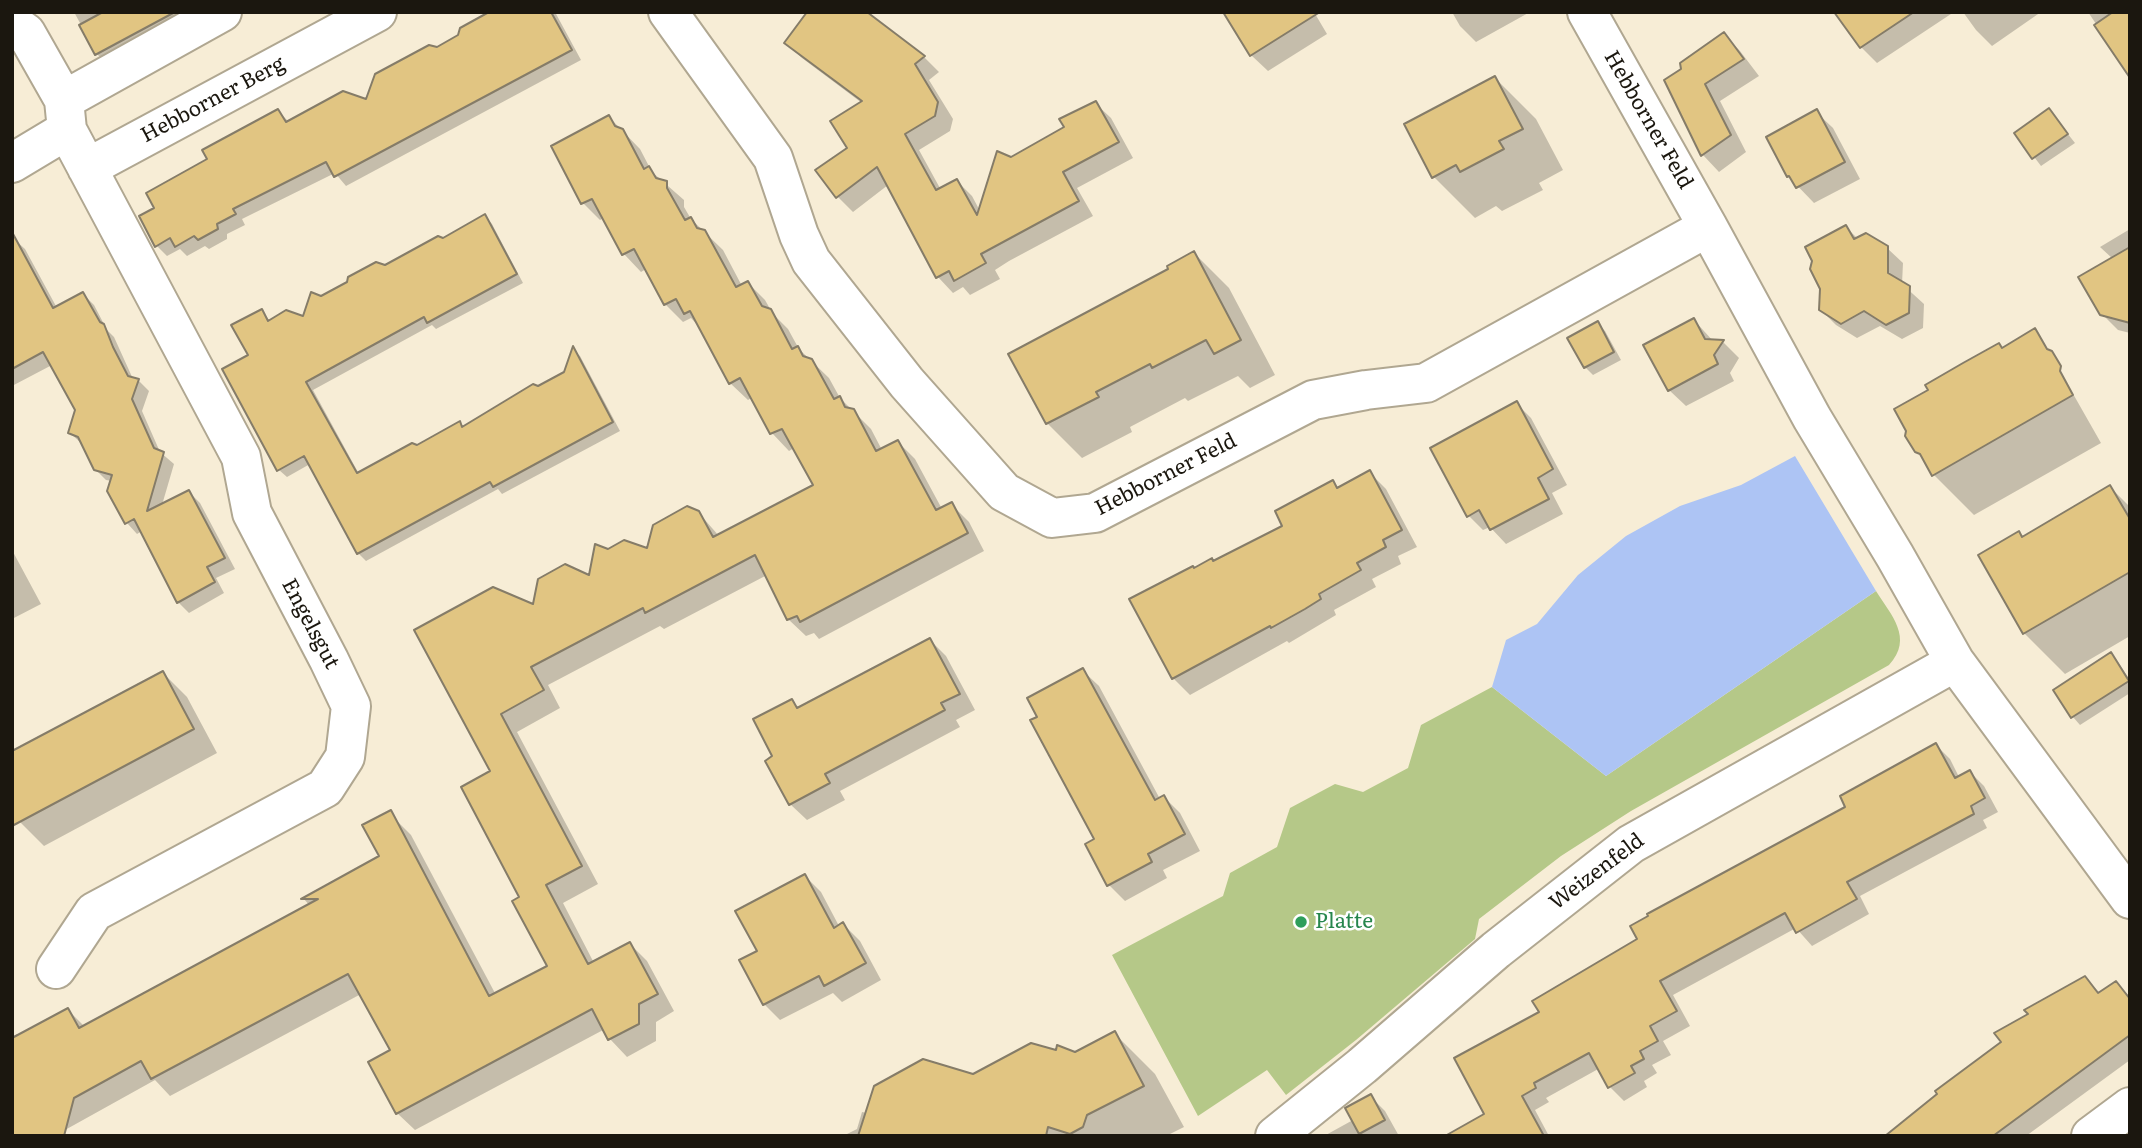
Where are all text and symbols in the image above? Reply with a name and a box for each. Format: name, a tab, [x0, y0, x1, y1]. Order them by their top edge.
street label: Hebborner Feld	[1598, 46, 1698, 194]
street label: Hebborner Berg	[137, 51, 289, 149]
street label: Hebborner Feld	[1091, 428, 1241, 522]
street label: Engelsgut	[276, 575, 344, 673]
street label: Weizenfeld	[1545, 828, 1649, 916]
place label: Platte	[1315, 909, 1373, 935]
marker: Platte	[1293, 914, 1309, 930]

